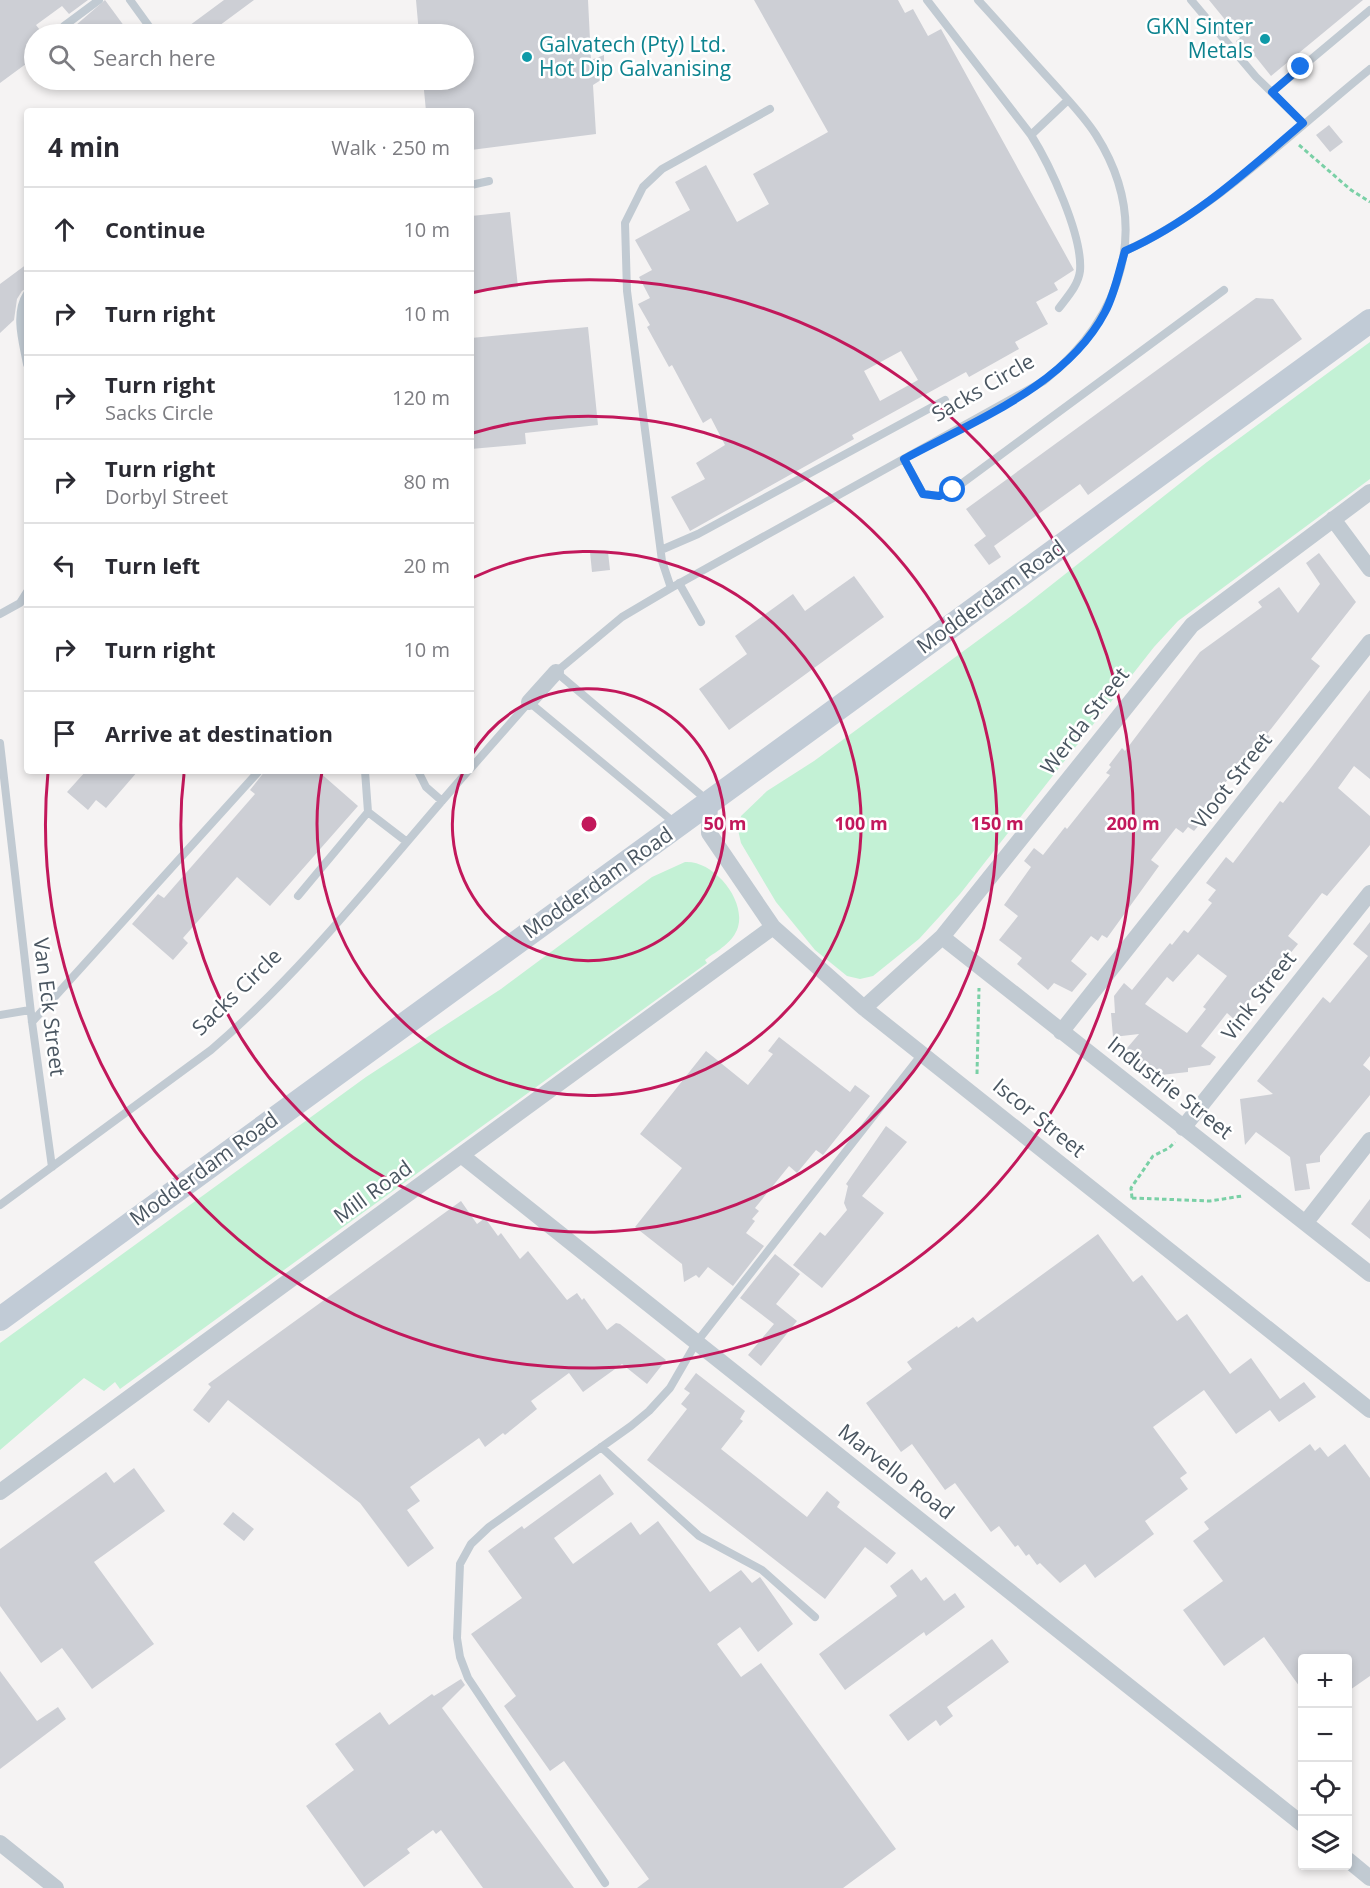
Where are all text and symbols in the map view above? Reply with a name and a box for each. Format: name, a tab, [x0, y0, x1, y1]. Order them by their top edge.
place label: GKN Sinter Metals	[1146, 12, 1253, 64]
search box	[24, 24, 474, 90]
place label: Galvatech (Pty) Ltd. Hot Dip Galvanising	[539, 30, 731, 82]
marker: GKN Sinter Metals	[1258, 32, 1272, 46]
icon: search	[45, 41, 78, 74]
text: Search here	[93, 42, 216, 72]
marker: Galvatech (Pty) Ltd. Hot Dip Galvanising	[520, 50, 534, 64]
route end	[1287, 53, 1313, 79]
text: 4 min	[48, 129, 120, 165]
text: Walk · 250 m	[331, 134, 450, 161]
icon: ahead	[48, 213, 81, 246]
text: Continue	[105, 214, 205, 244]
text: 10 m	[403, 216, 450, 243]
icon: right	[48, 297, 81, 330]
text: Turn right	[105, 298, 216, 328]
text: 10 m	[403, 300, 450, 327]
street label: Sacks Circle	[926, 347, 1039, 428]
text: Turn right	[105, 369, 216, 399]
icon: right	[48, 381, 81, 414]
text: 120 m	[392, 384, 450, 411]
text: Sacks Circle	[105, 399, 214, 426]
text: Turn right	[105, 453, 216, 483]
icon: right	[48, 465, 81, 498]
text: 80 m	[403, 468, 450, 495]
route start	[939, 476, 965, 502]
text: Dorbyl Street	[105, 483, 228, 510]
street label: Modderdam Road	[911, 533, 1070, 660]
icon: left	[48, 549, 81, 582]
text: Turn left	[105, 550, 200, 580]
text: 20 m	[403, 552, 450, 579]
icon: right	[48, 633, 81, 666]
text: Turn right	[105, 634, 216, 664]
text: 10 m	[403, 636, 450, 663]
street label: Werda Street	[1034, 661, 1135, 780]
icon: arrive	[48, 717, 81, 750]
text: Arrive at destination	[105, 718, 333, 748]
street label: Vloot Street	[1185, 727, 1278, 834]
text: 50 m	[704, 811, 746, 835]
text: 100 m	[834, 811, 888, 835]
text: 150 m	[970, 811, 1024, 835]
text: 200 m	[1106, 811, 1160, 835]
centre of rings	[579, 814, 599, 834]
street label: Modderdam Road	[517, 820, 678, 944]
street label: Van Eck Street	[28, 936, 72, 1078]
street label: Sacks Circle	[186, 942, 287, 1041]
street label: Vink Street	[1215, 945, 1302, 1046]
street label: Industrie Street	[1102, 1029, 1239, 1145]
street label: Iscor Street	[988, 1071, 1092, 1163]
street label: Modderdam Road	[124, 1105, 283, 1232]
street label: Mill Road	[328, 1153, 417, 1229]
street label: Marvello Road	[833, 1417, 960, 1525]
map controls	[1298, 1654, 1352, 1870]
button: +	[1298, 1654, 1352, 1708]
button: −	[1298, 1708, 1352, 1762]
button: locate	[1298, 1762, 1352, 1816]
button: layers	[1298, 1816, 1352, 1870]

